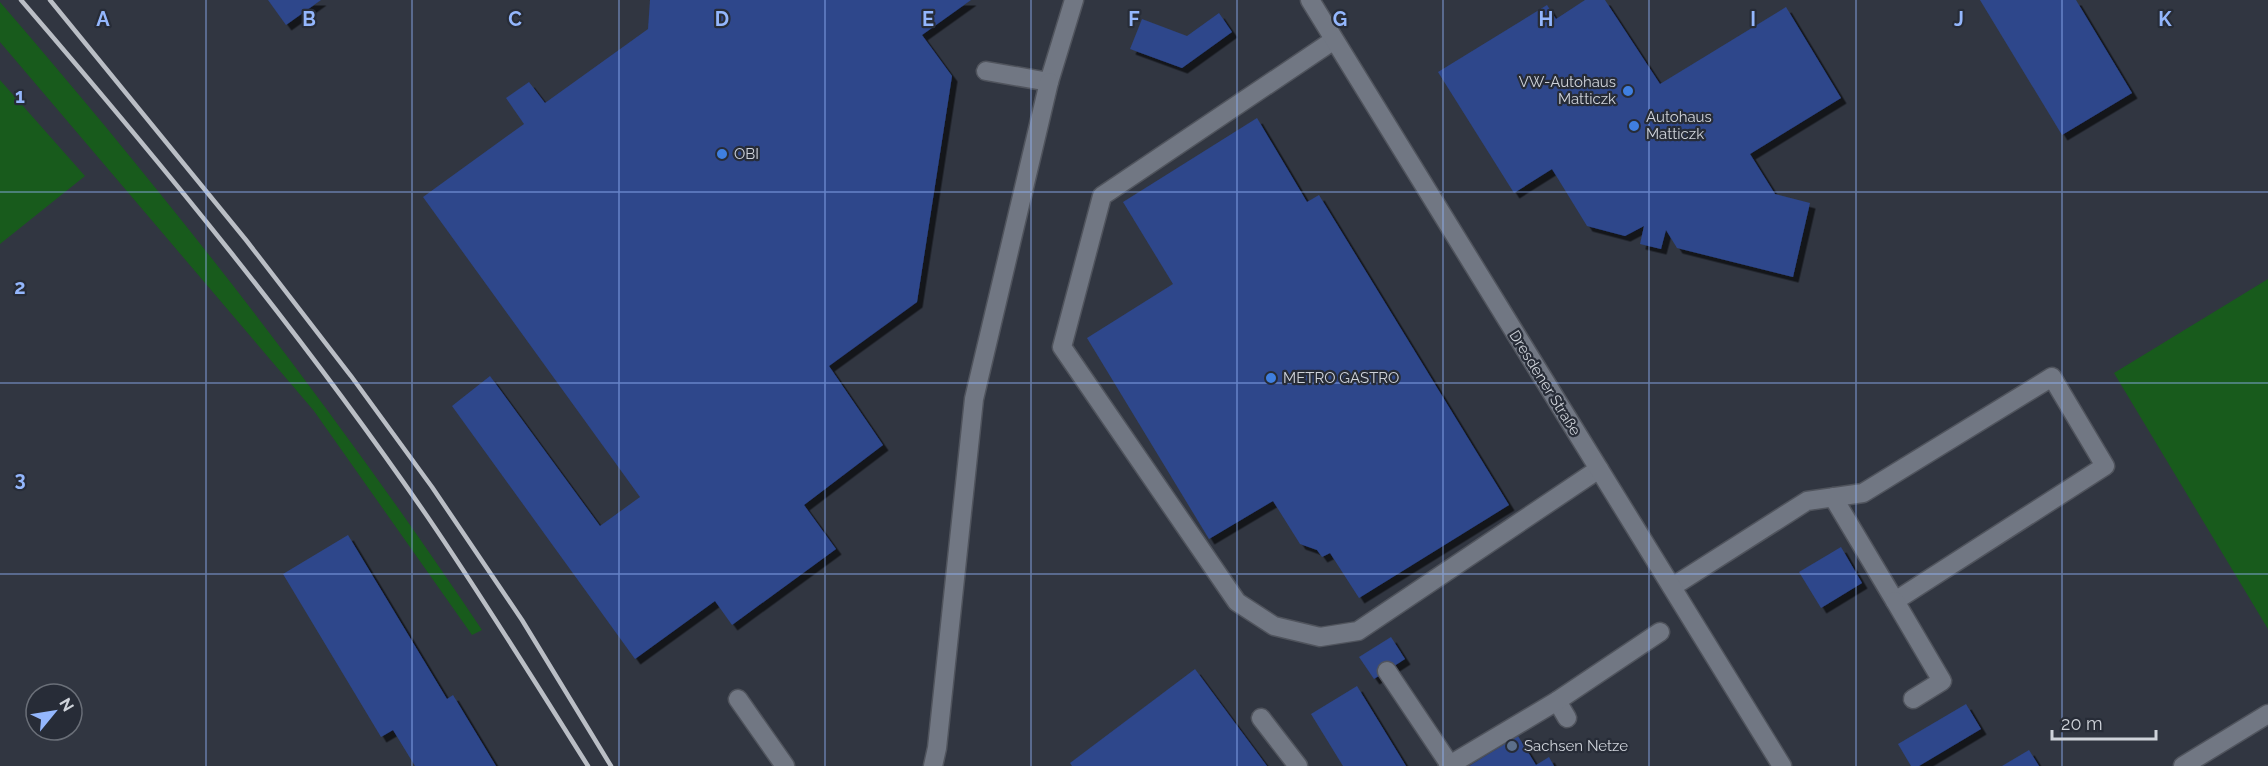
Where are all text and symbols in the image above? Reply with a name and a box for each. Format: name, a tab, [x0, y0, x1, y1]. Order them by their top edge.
text: A	[96, 7, 110, 31]
text: B	[302, 7, 316, 31]
text: C	[508, 7, 522, 31]
text: D	[715, 7, 729, 31]
text: E	[922, 7, 934, 31]
text: F	[1128, 7, 1140, 31]
text: G	[1333, 7, 1347, 31]
text: H	[1539, 7, 1553, 31]
text: I	[1750, 7, 1756, 31]
text: J	[1954, 7, 1964, 31]
text: K	[2158, 7, 2172, 31]
place label: VW-Autohaus Matticzk	[1519, 73, 1616, 108]
text: 1	[15, 84, 25, 108]
marker: VW-Autohaus Matticzk	[1621, 84, 1635, 98]
place label: Autohaus Matticzk	[1646, 108, 1712, 143]
marker: Autohaus Matticzk	[1627, 119, 1641, 133]
place label: OBI	[734, 145, 759, 163]
marker: OBI	[715, 147, 729, 161]
text: 2	[14, 275, 26, 299]
street label: Dresdener Straße	[1505, 327, 1585, 439]
place label: METRO GASTRO	[1283, 369, 1399, 387]
marker: METRO GASTRO	[1264, 371, 1278, 385]
text: 3	[14, 467, 26, 491]
north arrow	[24, 682, 84, 742]
text: N	[55, 695, 78, 715]
scale bar	[2052, 703, 2156, 741]
text: 20 m	[2061, 713, 2103, 734]
place label: Sachsen Netze	[1524, 737, 1628, 755]
marker: Sachsen Netze	[1505, 739, 1519, 753]

